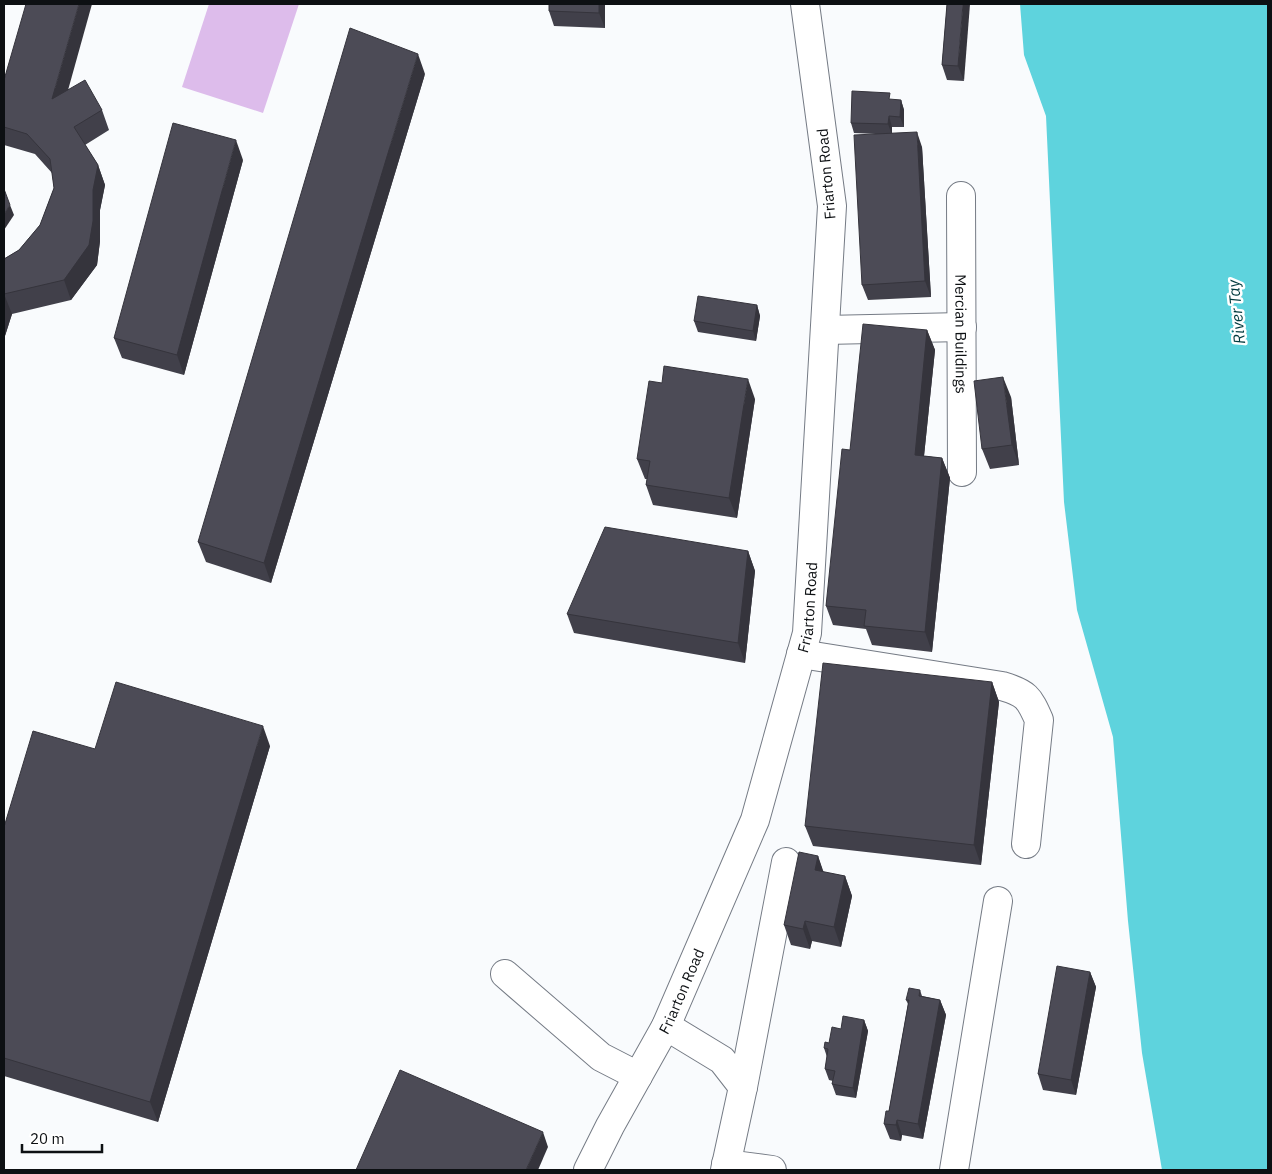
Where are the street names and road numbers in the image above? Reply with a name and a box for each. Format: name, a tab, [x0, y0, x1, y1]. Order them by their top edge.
street label: Friarton Road	[813, 128, 839, 220]
street label: Mercian Buildings	[952, 274, 971, 394]
street label: Friarton Road	[793, 561, 821, 655]
street label: Friarton Road	[654, 945, 708, 1037]

